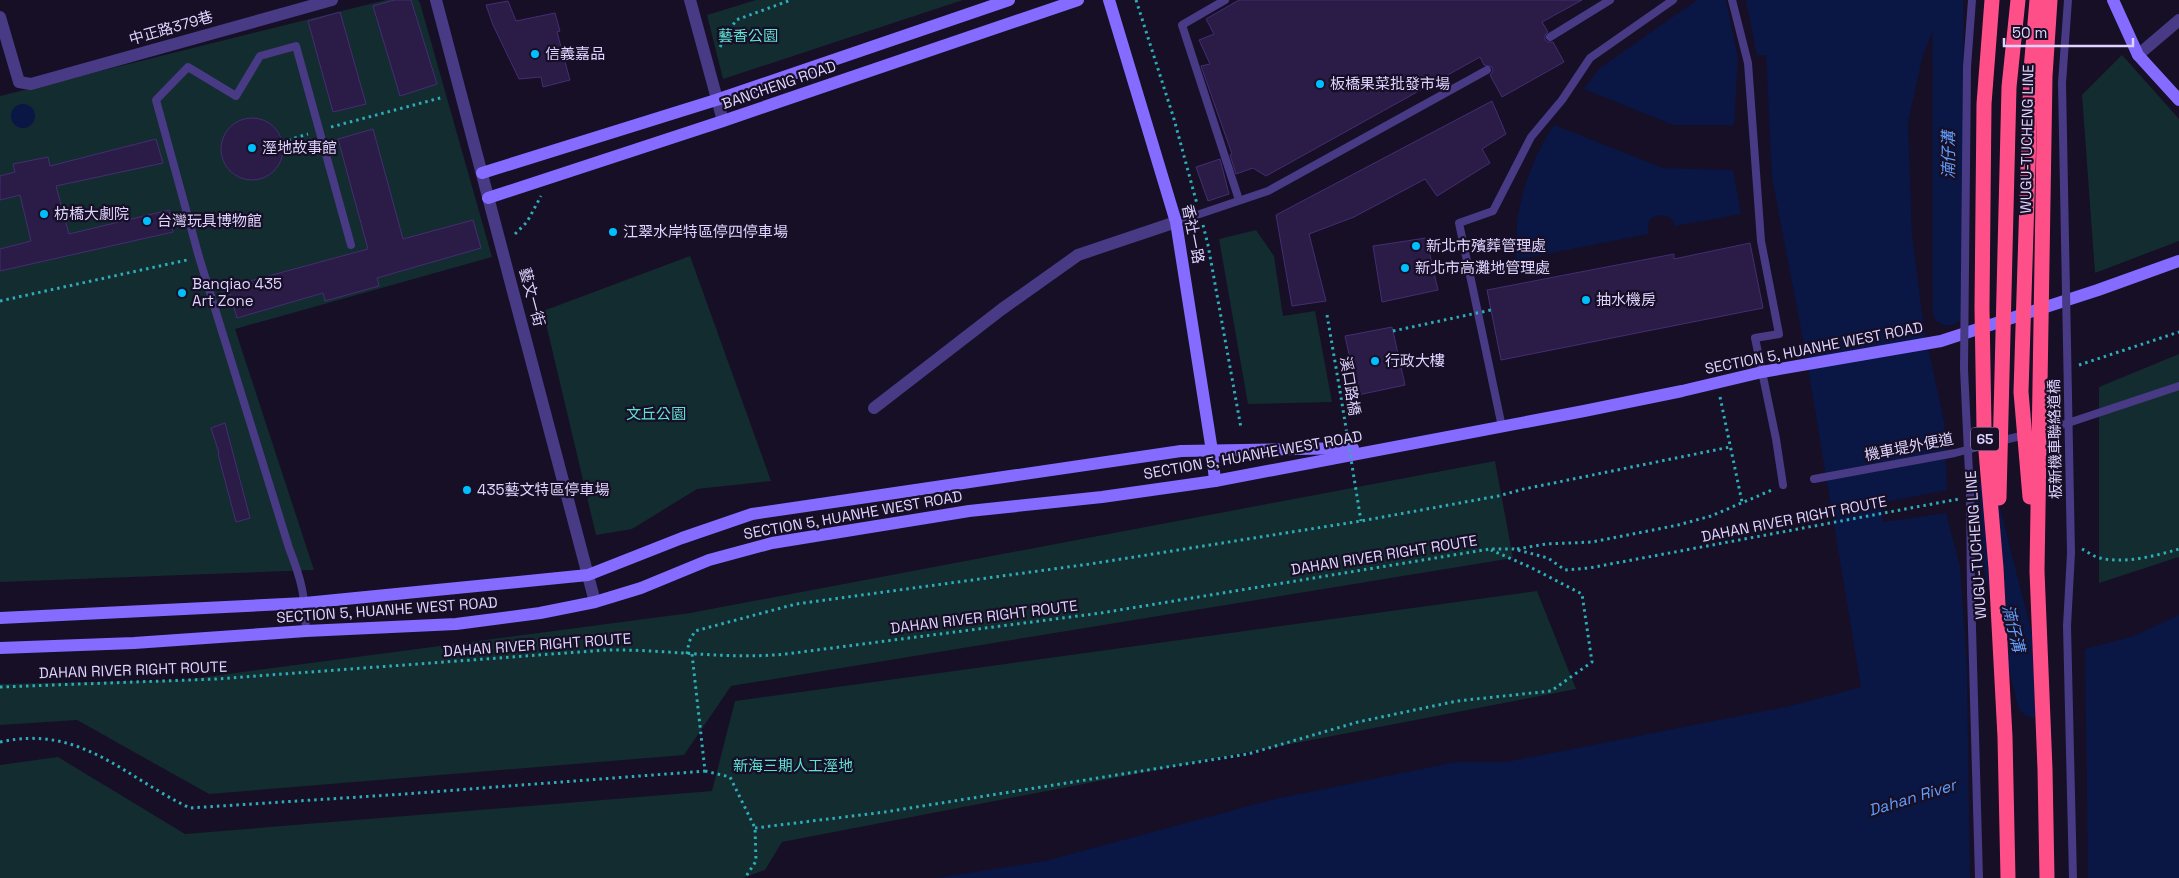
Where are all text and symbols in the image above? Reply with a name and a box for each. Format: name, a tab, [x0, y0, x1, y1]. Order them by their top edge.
street label: 中正路379巷	[127, 6, 215, 49]
scale bar	[2004, 15, 2133, 47]
text: 50 m	[2012, 23, 2047, 42]
park label: 藝香公園	[718, 26, 778, 45]
place label: 信義嘉品	[545, 44, 605, 63]
marker: 信義嘉品	[529, 48, 541, 60]
street label: BANCHENG ROAD	[719, 56, 839, 113]
street label: WUGU-TUCHENG LINE	[2016, 64, 2037, 214]
place label: 板橋果菜批發市場	[1330, 74, 1450, 93]
marker: 板橋果菜批發市場	[1314, 78, 1326, 90]
water label: 湳仔溝	[1938, 129, 1959, 179]
place label: 溼地故事館	[262, 138, 337, 157]
marker: 溼地故事館	[246, 142, 258, 154]
street label: 香社一路	[1178, 203, 1209, 265]
place label: 枋橋大劇院	[54, 204, 129, 223]
marker: 枋橋大劇院	[38, 208, 50, 220]
place label: 台灣玩具博物館	[157, 211, 262, 230]
marker: 台灣玩具博物館	[141, 215, 153, 227]
place label: 江翠水岸特區停四停車場	[623, 222, 788, 241]
marker: 江翠水岸特區停四停車場	[607, 226, 619, 238]
place label: 新北市殯葬管理處	[1426, 236, 1546, 255]
marker: 新北市殯葬管理處	[1410, 240, 1422, 252]
place label: 新北市高灘地管理處	[1415, 258, 1550, 277]
marker: 新北市高灘地管理處	[1399, 262, 1411, 274]
street label: 藝文一街	[516, 265, 549, 328]
place label: Banqiao 435 Art Zone	[192, 274, 282, 310]
marker: Banqiao 435 Art Zone	[176, 287, 188, 299]
place label: 抽水機房	[1596, 290, 1656, 309]
marker: 抽水機房	[1580, 294, 1592, 306]
street label: SECTION 5, HUANHE WEST ROAD	[1703, 317, 1925, 378]
place label: 行政大樓	[1385, 351, 1445, 370]
street label: 溪口路橋	[1336, 355, 1365, 417]
marker: 行政大樓	[1369, 355, 1381, 367]
street label: 板新機車聯絡道橋	[2044, 379, 2065, 499]
park label: 文丘公園	[626, 404, 686, 423]
street label: SECTION 5, HUANHE WEST ROAD	[1142, 426, 1364, 483]
road number: 65	[1971, 428, 1999, 450]
street label: 機車堤外便道	[1863, 429, 1955, 464]
street label: WUGU-TUCHENG LINE	[1961, 470, 1990, 620]
place label: 435藝文特區停車場	[477, 480, 609, 499]
marker: 435藝文特區停車場	[461, 484, 473, 496]
street label: SECTION 5, HUANHE WEST ROAD	[742, 486, 964, 543]
street label: DAHAN RIVER RIGHT ROUTE	[1700, 491, 1888, 546]
street label: DAHAN RIVER RIGHT ROUTE	[1289, 530, 1478, 579]
street label: SECTION 5, HUANHE WEST ROAD	[276, 592, 498, 627]
street label: DAHAN RIVER RIGHT ROUTE	[889, 596, 1079, 637]
water label: 湳仔溝	[1998, 602, 2030, 656]
street label: DAHAN RIVER RIGHT ROUTE	[442, 628, 632, 661]
street label: DAHAN RIVER RIGHT ROUTE	[38, 657, 227, 682]
park label: 新海三期人工溼地	[733, 756, 853, 775]
water label: Dahan River	[1866, 774, 1960, 821]

